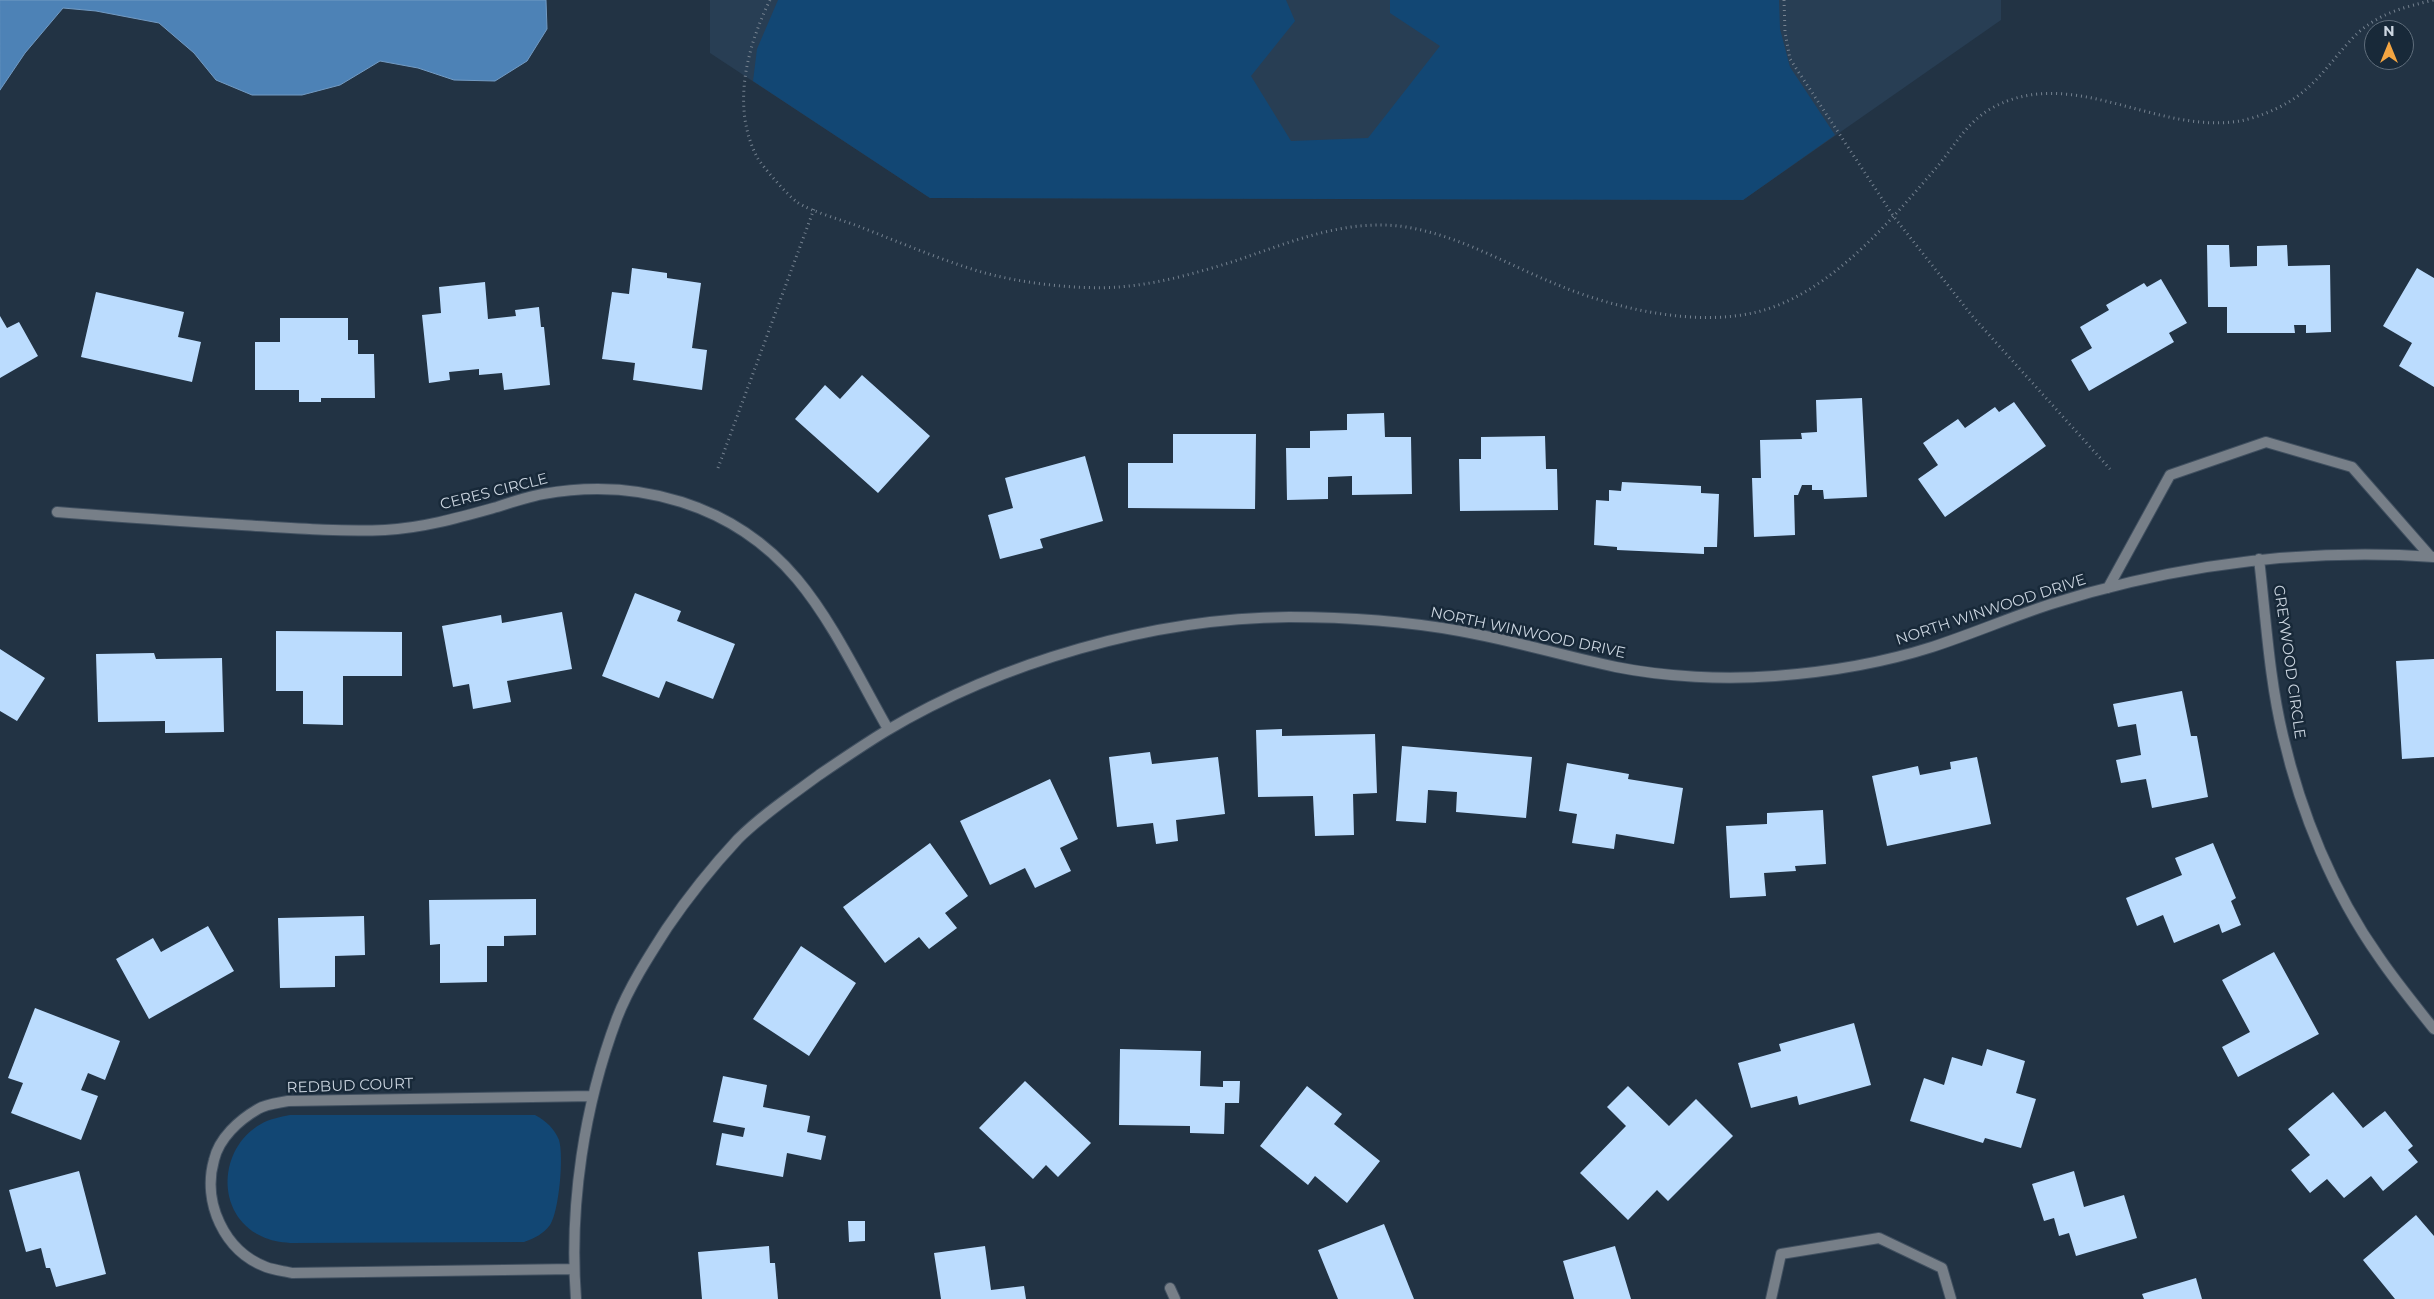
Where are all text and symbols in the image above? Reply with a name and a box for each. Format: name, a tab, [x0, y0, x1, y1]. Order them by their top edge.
north arrow	[2364, 20, 2414, 70]
text: N	[2383, 22, 2395, 40]
street label: CERES CIRCLE	[438, 470, 550, 514]
street label: NORTH WINWOOD DRIVE	[1894, 571, 2088, 649]
street label: GREYWOOD CIRCLE	[2269, 584, 2309, 740]
street label: NORTH WINWOOD DRIVE	[1429, 604, 1627, 662]
street label: REDBUD COURT	[286, 1075, 414, 1097]

